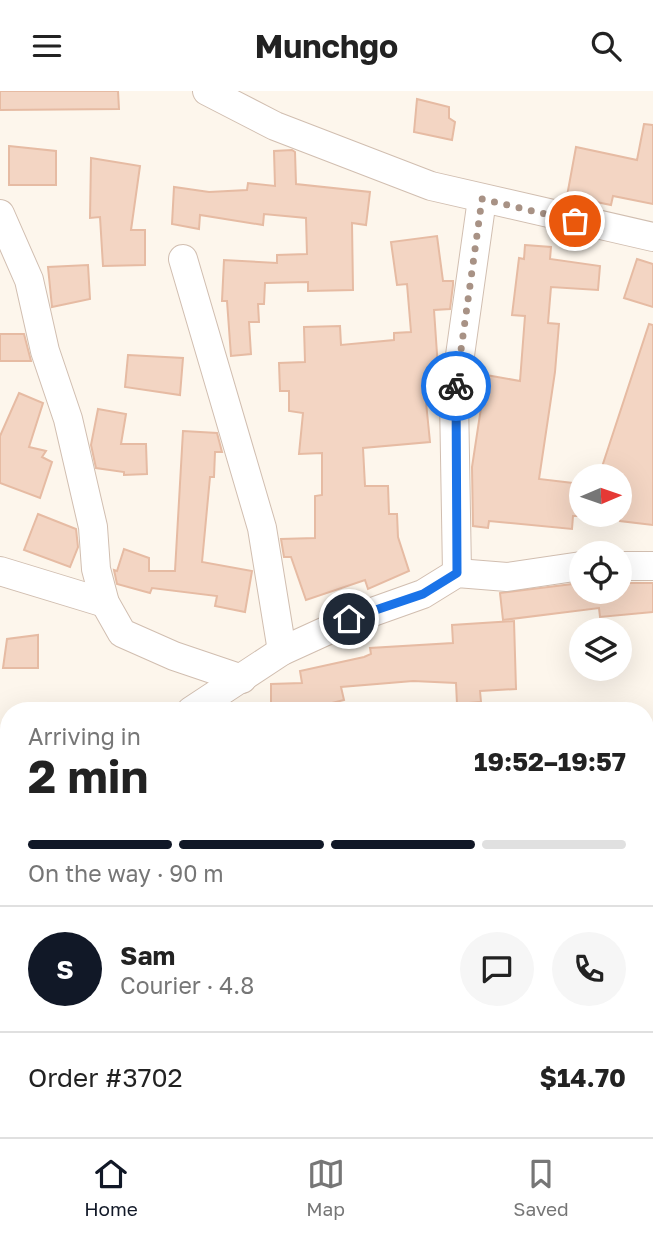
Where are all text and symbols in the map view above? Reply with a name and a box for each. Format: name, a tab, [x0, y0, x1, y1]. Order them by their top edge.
icon: menu	[28, 27, 66, 65]
text: Munchgo	[255, 27, 398, 65]
icon: search	[587, 27, 625, 65]
pin	[545, 191, 605, 251]
icon: bag	[556, 202, 594, 240]
courier	[421, 351, 491, 421]
icon: bike	[437, 367, 475, 405]
north arrow	[569, 464, 632, 527]
map controls	[569, 464, 632, 681]
button: locate	[569, 541, 632, 604]
pin	[319, 589, 379, 649]
icon: home	[330, 600, 368, 638]
button: layers	[569, 618, 632, 681]
text: Arriving in	[28, 722, 141, 750]
text: 19:52–19:57	[474, 746, 626, 777]
text: 2 min	[28, 748, 148, 803]
text: On the way · 90 m	[28, 859, 224, 887]
button: chat	[460, 932, 534, 1006]
button: phone	[552, 932, 626, 1006]
text: Sam	[120, 940, 175, 971]
text: S	[56, 954, 74, 985]
text: Courier · 4.8	[120, 971, 254, 999]
text: Order #3702	[28, 1062, 183, 1093]
text: $14.70	[540, 1062, 626, 1093]
tab: Home	[84, 1155, 138, 1220]
tab: Map	[306, 1155, 345, 1220]
tab: Saved	[513, 1155, 569, 1220]

